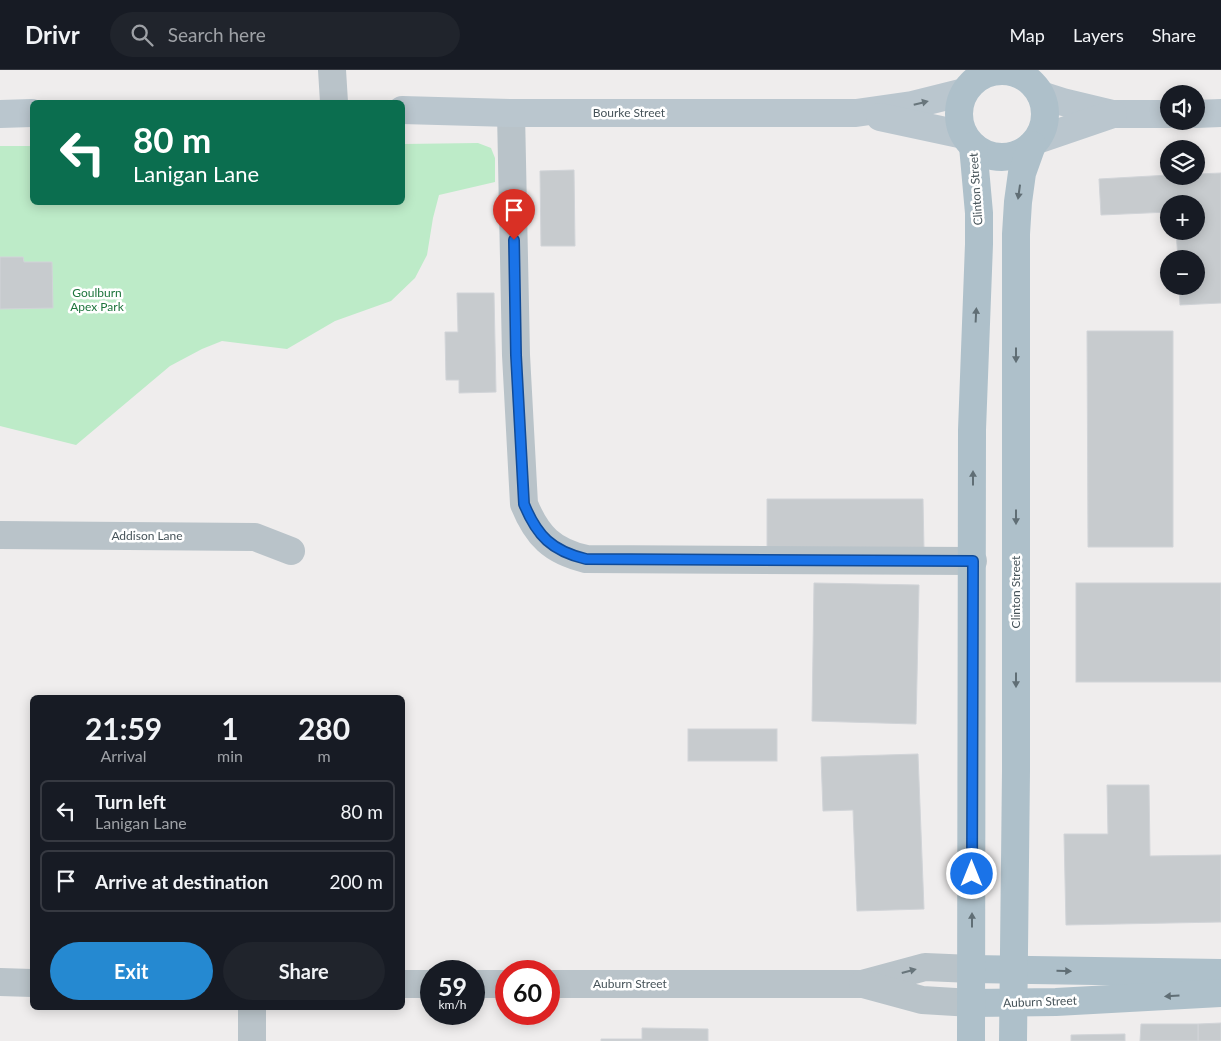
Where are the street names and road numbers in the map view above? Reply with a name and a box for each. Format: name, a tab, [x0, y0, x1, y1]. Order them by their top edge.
street label: Bourke Street	[593, 105, 666, 120]
street label: Clinton Street	[965, 152, 986, 226]
street label: Addison Lane	[111, 528, 183, 543]
street label: Clinton Street	[1008, 555, 1023, 628]
street label: Auburn Street	[593, 976, 668, 991]
street label: Auburn Street	[1003, 993, 1078, 1010]

